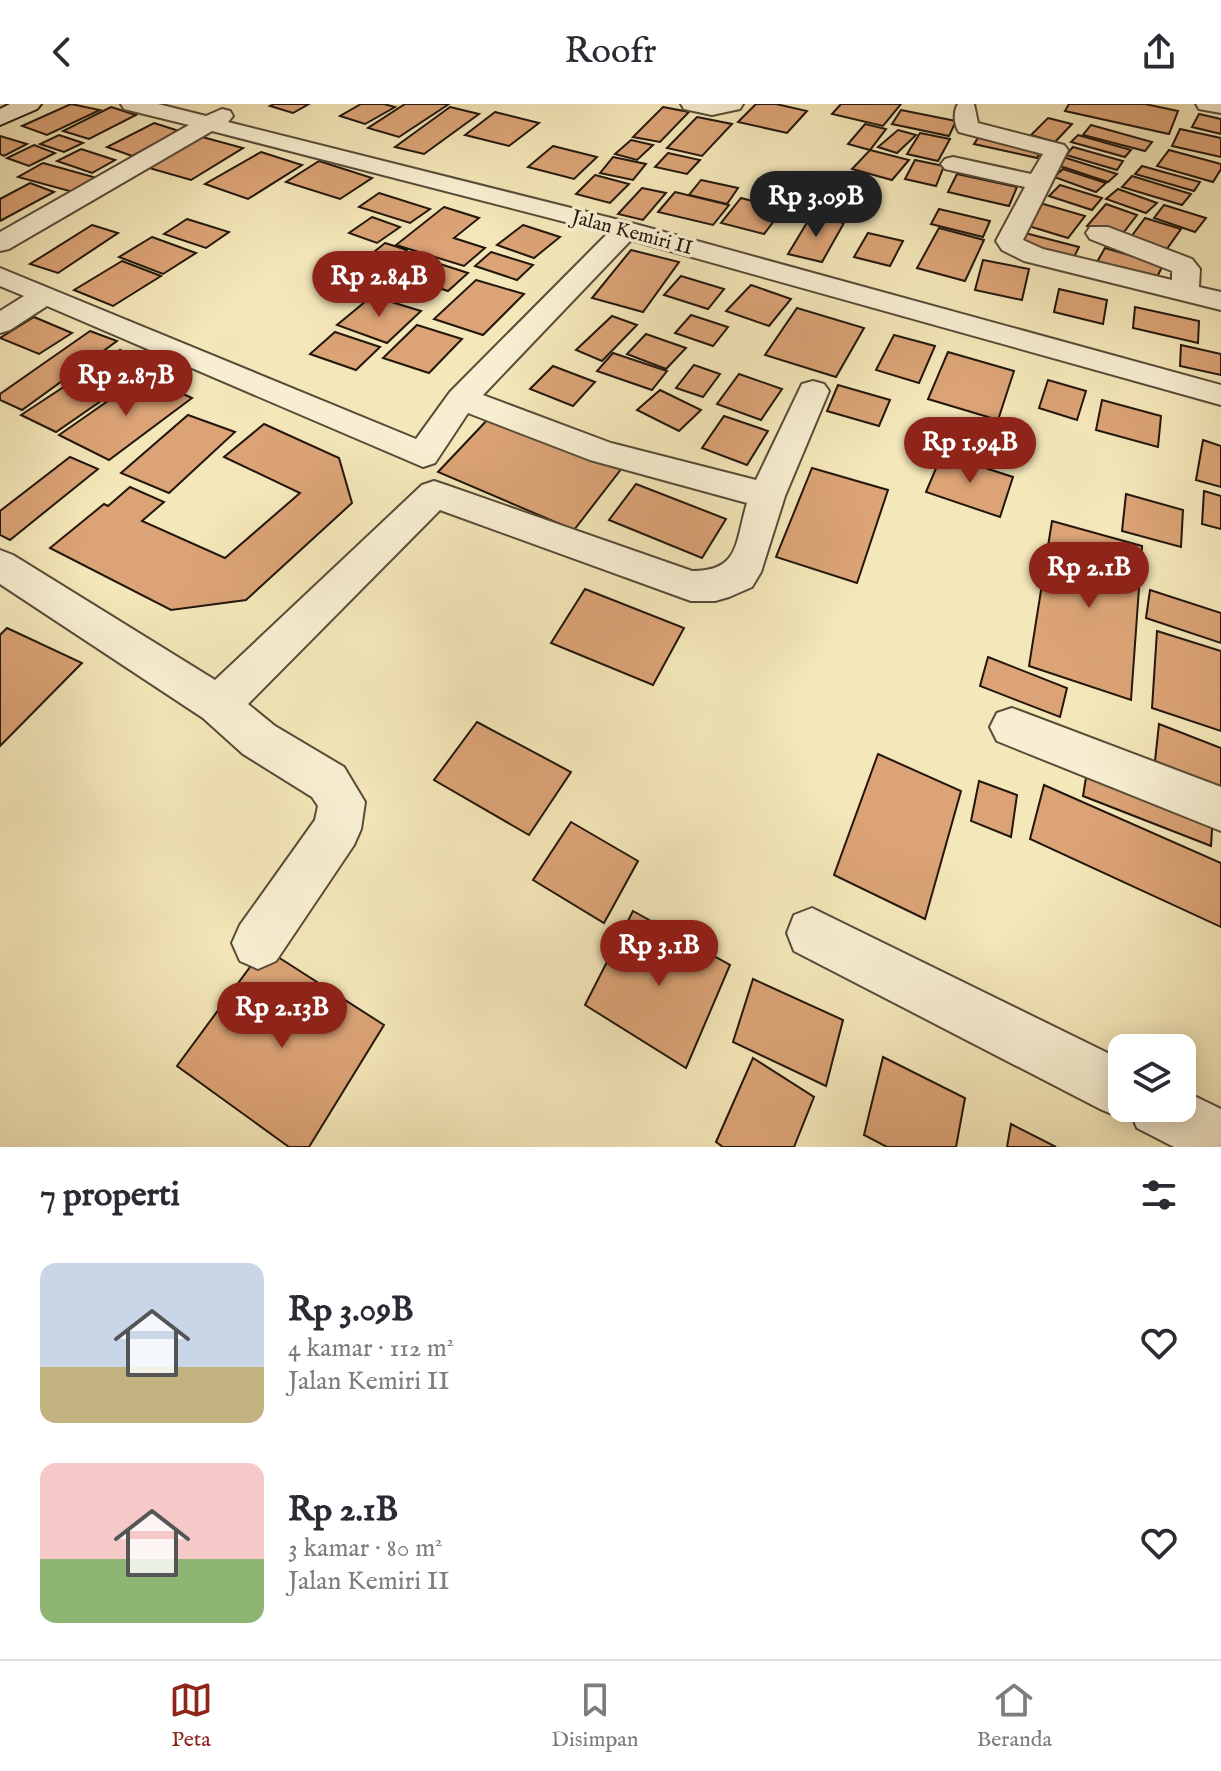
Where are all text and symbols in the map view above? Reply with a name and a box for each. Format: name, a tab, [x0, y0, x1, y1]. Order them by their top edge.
text: Roofr	[564, 29, 657, 75]
icon: back	[40, 30, 84, 74]
icon: share	[1137, 30, 1181, 74]
pin: Rp 3.09B	[733, 171, 899, 239]
text: Rp 3.09B	[768, 180, 864, 213]
street label: Jalan Kemiri II	[567, 204, 696, 261]
pin: Rp 2.84B	[296, 251, 462, 319]
text: Rp 2.84B	[330, 260, 428, 293]
pin: Rp 2.87B	[43, 350, 209, 418]
text: Rp 2.87B	[78, 359, 174, 392]
pin: Rp 1.94B	[887, 417, 1053, 485]
text: Rp 1.94B	[922, 426, 1018, 459]
pin: Rp 2.1B	[1015, 542, 1163, 610]
text: Rp 2.1B	[1047, 551, 1131, 584]
pin: Rp 3.1B	[585, 920, 733, 988]
text: Rp 3.1B	[618, 929, 700, 962]
pin: Rp 2.13B	[199, 982, 365, 1050]
text: Rp 2.13B	[235, 991, 329, 1024]
map controls	[1108, 1034, 1196, 1122]
button: layers	[1108, 1034, 1196, 1122]
icon: filters	[1137, 1173, 1181, 1217]
text: 7 properti	[40, 1174, 180, 1217]
text: Rp 3.09B	[288, 1289, 414, 1332]
icon: home	[104, 1295, 200, 1391]
icon: heart	[1137, 1321, 1181, 1365]
text: 4 kamar · 112 m²	[288, 1332, 454, 1365]
text: Jalan Kemiri II	[288, 1365, 449, 1398]
text: Rp 2.1B	[288, 1489, 398, 1532]
icon: home	[104, 1495, 200, 1591]
icon: heart	[1137, 1521, 1181, 1565]
text: 3 kamar · 80 m²	[288, 1532, 442, 1565]
text: Jalan Kemiri II	[288, 1565, 449, 1598]
tab: Peta	[169, 1678, 213, 1754]
tab: Disimpan	[551, 1678, 639, 1754]
tab: Beranda	[977, 1678, 1052, 1754]

